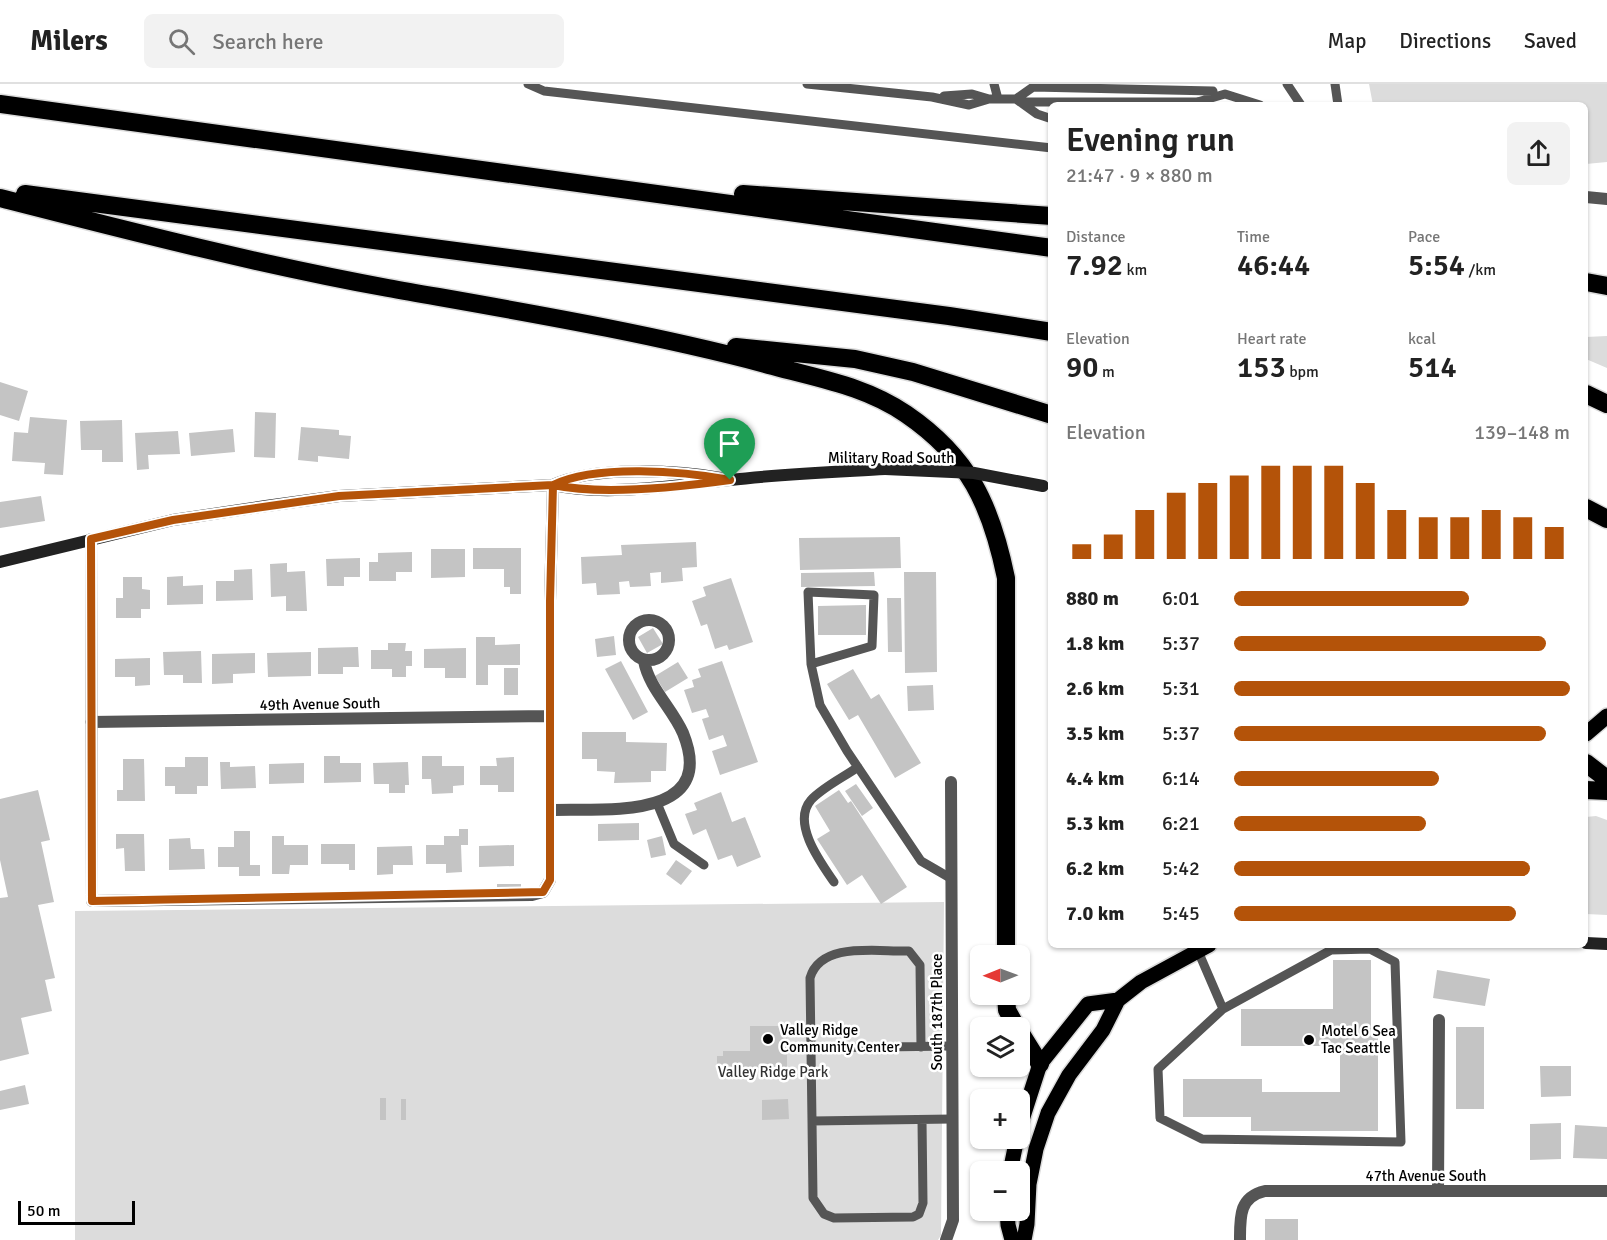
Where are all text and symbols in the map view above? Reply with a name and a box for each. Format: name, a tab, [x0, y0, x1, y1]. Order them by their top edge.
search box	[144, 14, 564, 68]
text: Milers	[30, 24, 108, 58]
icon: search	[165, 25, 198, 58]
text: Search here	[213, 28, 324, 55]
text: Map	[1328, 28, 1366, 54]
text: Directions	[1399, 28, 1491, 54]
text: Saved	[1524, 28, 1577, 54]
text: Evening run	[1066, 120, 1235, 161]
button: share	[1507, 122, 1570, 185]
text: 21:47 · 9 × 880 m	[1066, 163, 1213, 188]
text: Distance	[1066, 227, 1126, 247]
text: Time	[1237, 227, 1270, 247]
text: Pace	[1408, 227, 1440, 247]
text: 7.92	[1066, 247, 1123, 284]
text: 46:44	[1237, 247, 1310, 284]
text: 5:54	[1408, 247, 1465, 284]
text: km	[1123, 260, 1147, 280]
text: /km	[1465, 260, 1496, 280]
text: Elevation	[1066, 329, 1130, 349]
text: Heart rate	[1237, 329, 1306, 349]
text: kcal	[1408, 329, 1436, 349]
text: 90	[1066, 349, 1098, 386]
text: 153	[1237, 349, 1286, 386]
text: 514	[1408, 349, 1457, 386]
text: m	[1098, 362, 1115, 382]
text: bpm	[1286, 362, 1319, 382]
pin	[704, 418, 755, 480]
text: Elevation	[1066, 420, 1146, 445]
text: 139–148 m	[1474, 420, 1570, 445]
icon: arrive	[713, 427, 746, 460]
street label: Military Road South	[828, 449, 954, 467]
text: 880 m	[1066, 586, 1119, 611]
text: 6:01	[1162, 586, 1200, 611]
text: 1.8 km	[1066, 631, 1124, 656]
text: 5:37	[1162, 631, 1200, 656]
text: 2.6 km	[1066, 676, 1124, 701]
text: 5:31	[1162, 676, 1200, 701]
street label: 49th Avenue South	[259, 694, 381, 714]
text: 3.5 km	[1066, 721, 1124, 746]
text: 5:37	[1162, 721, 1200, 746]
text: 4.4 km	[1066, 766, 1124, 791]
text: 6:14	[1162, 766, 1200, 791]
text: 5.3 km	[1066, 811, 1124, 836]
text: 6:21	[1162, 811, 1200, 836]
text: 6.2 km	[1066, 856, 1124, 881]
text: 5:42	[1162, 856, 1200, 881]
text: 7.0 km	[1066, 901, 1124, 926]
text: 5:45	[1162, 901, 1200, 926]
north arrow	[970, 945, 1030, 1005]
map controls	[970, 945, 1030, 1221]
street label: South 187th Place	[928, 953, 946, 1071]
button: layers	[970, 1017, 1030, 1077]
place label: Valley Ridge Community Center	[780, 1021, 900, 1056]
place label: Motel 6 Sea Tac Seattle	[1321, 1022, 1396, 1057]
marker: Valley Ridge Community Center	[761, 1032, 775, 1046]
marker: Motel 6 Sea Tac Seattle	[1302, 1033, 1316, 1047]
park label: Valley Ridge Park	[718, 1063, 829, 1081]
button: +	[970, 1089, 1030, 1149]
button: −	[970, 1161, 1030, 1221]
street label: 47th Avenue South	[1366, 1167, 1486, 1185]
scale bar	[18, 1198, 135, 1226]
text: 50 m	[27, 1201, 61, 1221]

